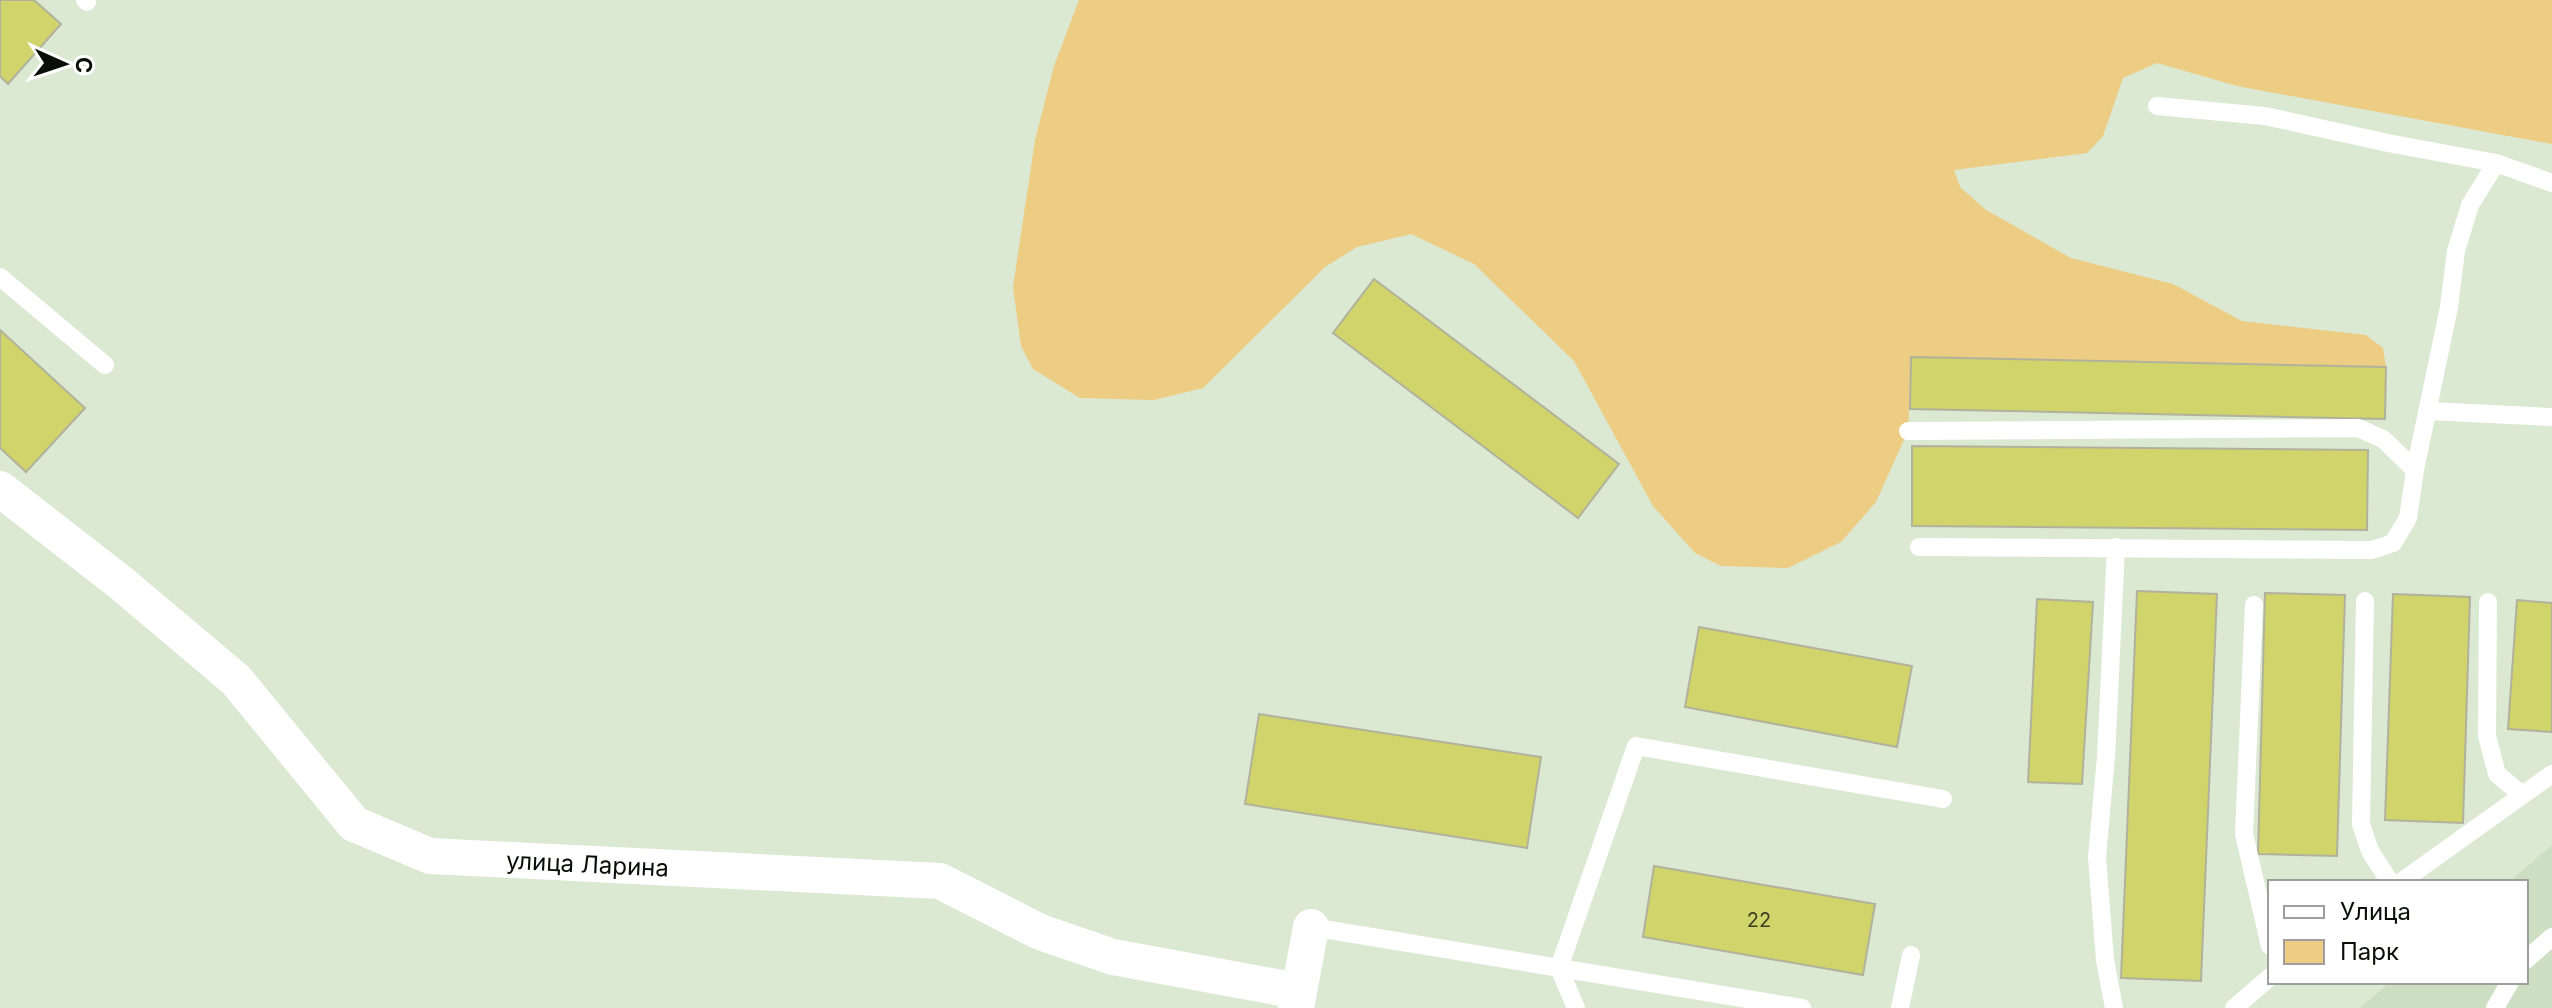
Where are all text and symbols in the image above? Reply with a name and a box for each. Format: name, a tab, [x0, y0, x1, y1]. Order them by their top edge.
north arrow	[24, 24, 104, 104]
text: С	[71, 56, 97, 74]
street label: улица Ларина	[505, 845, 670, 882]
legend	[2268, 880, 2528, 984]
text: Улица	[2340, 897, 2411, 926]
house number: 22	[1747, 908, 1771, 932]
text: Парк	[2340, 937, 2399, 966]

